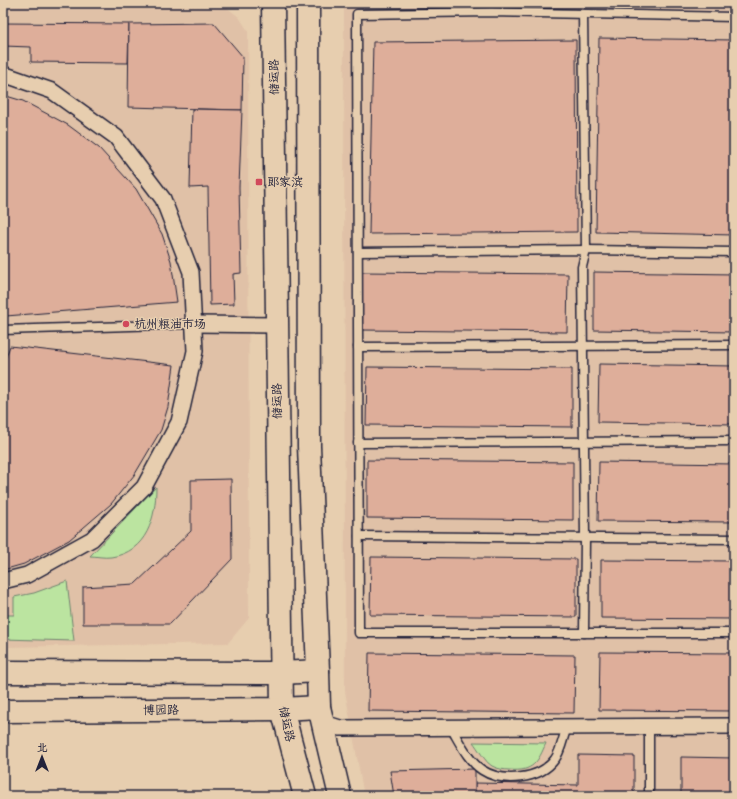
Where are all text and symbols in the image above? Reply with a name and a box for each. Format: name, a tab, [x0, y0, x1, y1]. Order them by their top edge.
street label: 储运路	[266, 59, 281, 95]
place label: 郎家滨	[267, 174, 303, 189]
marker: 郎家滨	[254, 177, 264, 187]
place label: 杭州粮油市场	[134, 316, 206, 331]
marker: 杭州粮油市场	[121, 319, 131, 329]
street label: 储运路	[269, 383, 284, 419]
street label: 博园路	[143, 702, 179, 717]
street label: 储运路	[276, 705, 299, 743]
north arrow	[22, 737, 62, 777]
text: 北	[37, 740, 48, 754]

